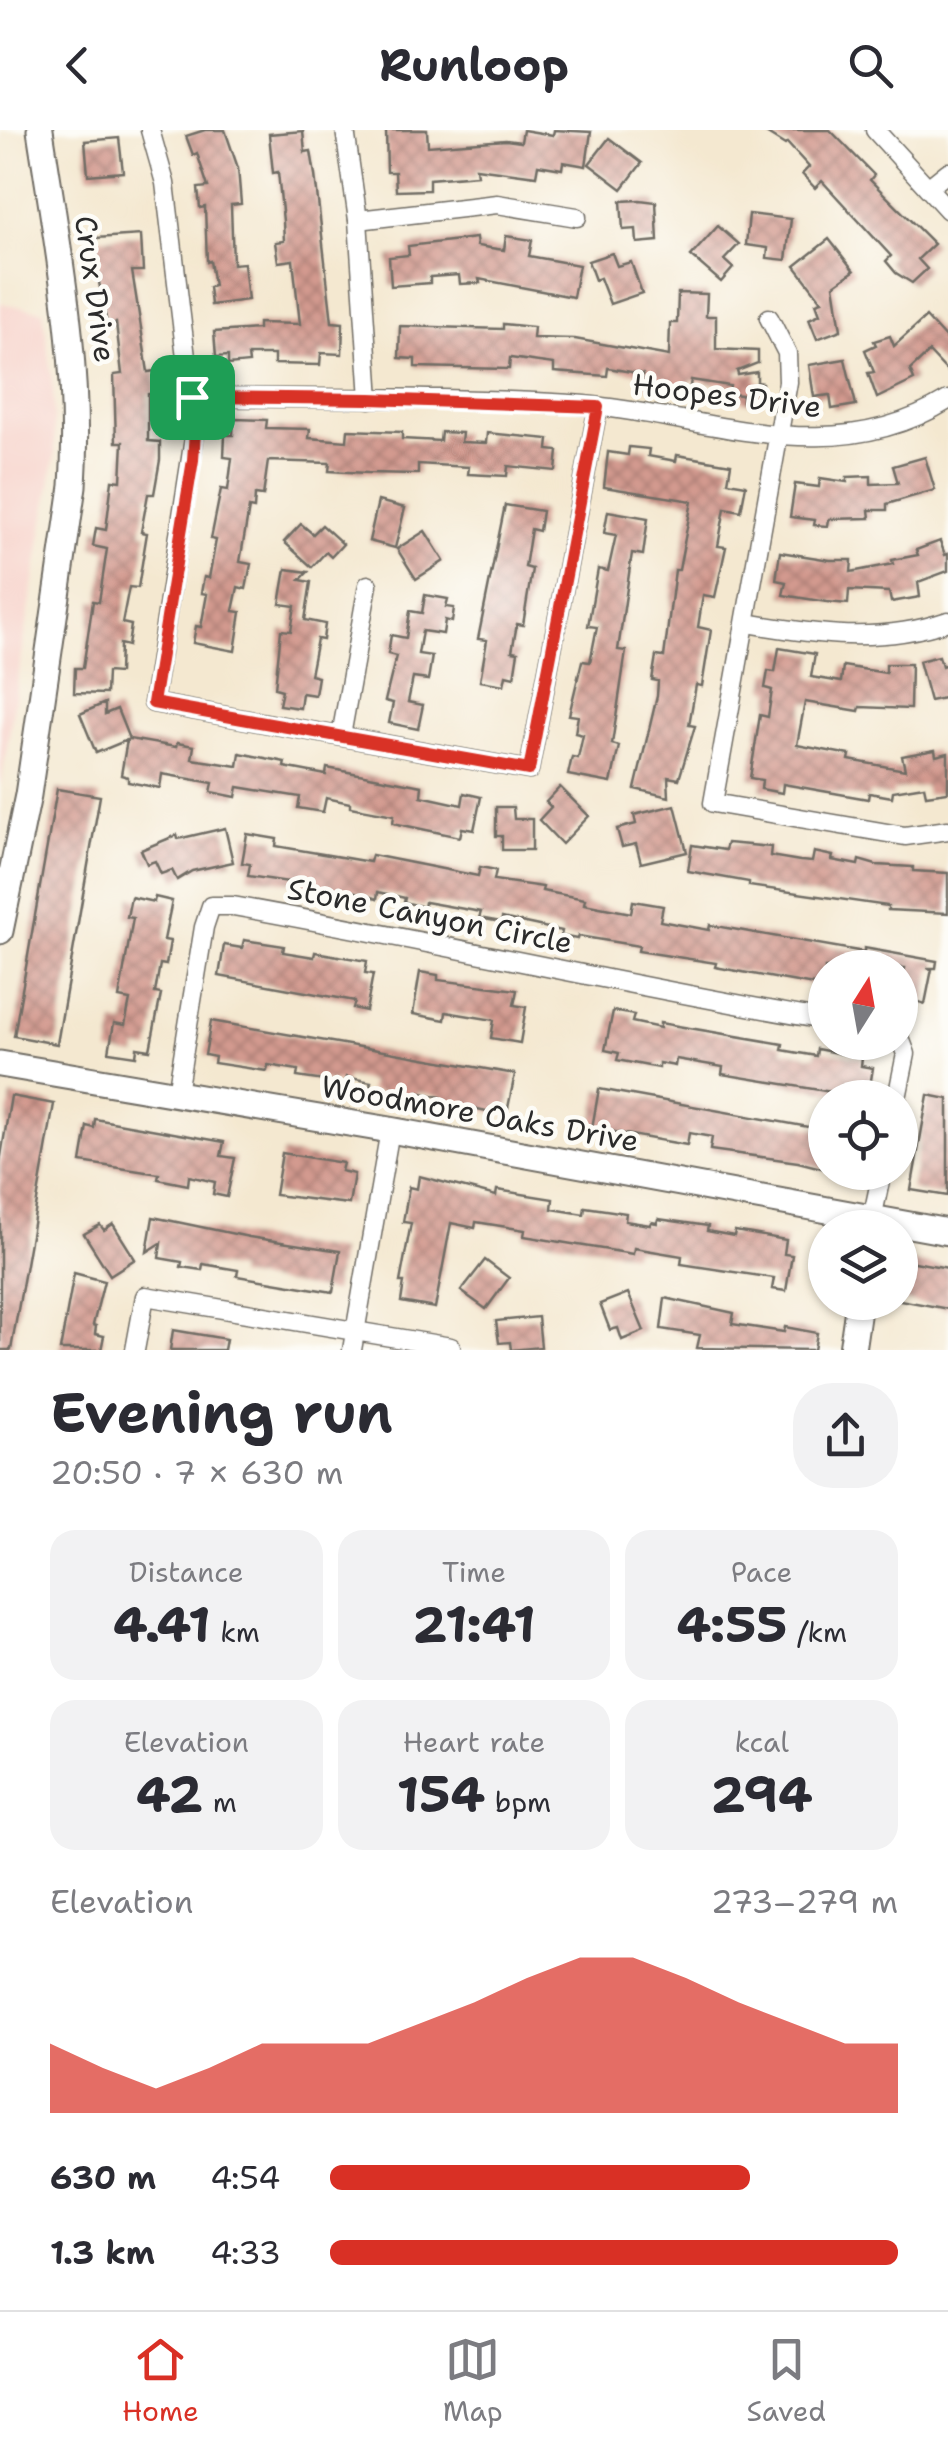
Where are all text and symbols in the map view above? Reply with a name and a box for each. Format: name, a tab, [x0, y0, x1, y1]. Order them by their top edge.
text: Runloop	[379, 35, 569, 95]
icon: back	[50, 38, 105, 93]
icon: search	[843, 38, 898, 93]
street label: Crux Drive	[65, 213, 126, 365]
pin	[150, 355, 235, 440]
street label: Hoopes Drive	[630, 364, 824, 427]
icon: arrive	[165, 370, 220, 425]
street label: Stone Canyon Circle	[284, 868, 576, 963]
north arrow	[808, 950, 918, 1060]
map controls	[808, 950, 918, 1320]
street label: Woodmore Oaks Drive	[318, 1065, 642, 1162]
button: locate	[808, 1080, 918, 1190]
button: layers	[808, 1210, 918, 1320]
text: Evening run	[50, 1376, 393, 1450]
button: share	[793, 1383, 898, 1488]
text: 20:50 · 7 × 630 m	[50, 1451, 343, 1494]
text: Distance	[129, 1553, 244, 1591]
text: Time	[442, 1553, 506, 1591]
text: Pace	[731, 1553, 792, 1591]
text: 4.41	[113, 1591, 211, 1658]
text: 21:41	[412, 1591, 536, 1658]
text: 4:55	[676, 1591, 787, 1658]
text: km	[211, 1613, 260, 1651]
text: /km	[787, 1613, 847, 1651]
text: Elevation	[124, 1723, 249, 1761]
text: Heart rate	[403, 1723, 545, 1761]
text: kcal	[734, 1723, 789, 1761]
text: 42	[136, 1761, 203, 1828]
text: 154	[397, 1761, 485, 1828]
text: 294	[710, 1761, 813, 1828]
text: m	[203, 1783, 237, 1821]
text: bpm	[485, 1783, 551, 1821]
text: Elevation	[50, 1880, 193, 1923]
text: 273–279 m	[711, 1880, 898, 1923]
text: 630 m	[50, 2156, 156, 2199]
text: 4:54	[210, 2156, 280, 2199]
text: 1.3 km	[50, 2231, 155, 2274]
text: 4:33	[210, 2231, 281, 2274]
tab: Home	[122, 2332, 199, 2430]
tab: Map	[443, 2332, 503, 2430]
tab: Saved	[747, 2332, 826, 2430]

